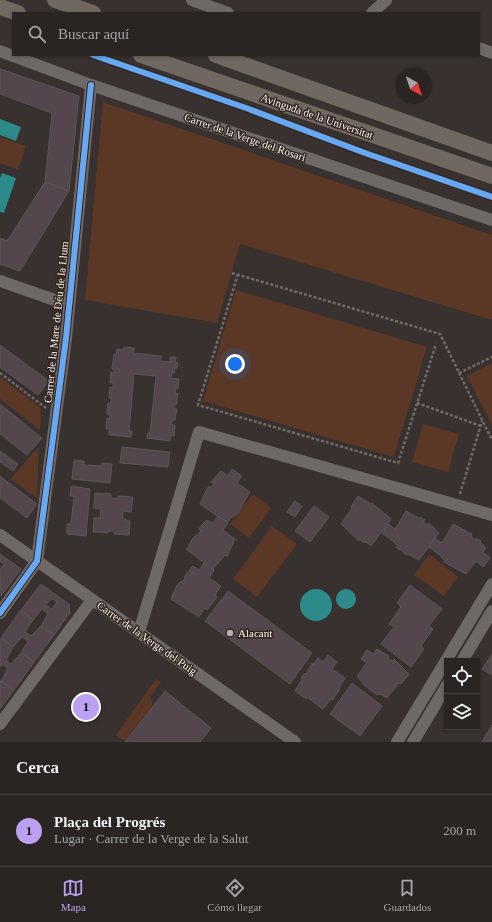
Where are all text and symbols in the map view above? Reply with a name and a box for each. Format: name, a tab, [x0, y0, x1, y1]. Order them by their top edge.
search box	[12, 12, 480, 56]
icon: search	[26, 23, 48, 45]
text: Buscar aquí	[58, 26, 129, 42]
north arrow	[396, 68, 432, 104]
street label: Avinguda de la Universitat	[259, 91, 375, 141]
street label: Carrer de la Verge del Rosari	[183, 111, 307, 163]
street label: Carrer de la Mare de Déu de la Llum	[42, 240, 71, 403]
your location	[225, 354, 245, 374]
street label: Carrer de la Verge del Puig	[95, 599, 200, 677]
place label: Alacant	[238, 627, 272, 639]
marker: Alacant	[225, 628, 235, 638]
map controls	[444, 658, 480, 730]
button: locate	[444, 658, 480, 694]
pin: 1	[73, 692, 99, 722]
button: layers	[444, 694, 480, 730]
text: Cerca	[16, 758, 59, 777]
text: Plaça del Progrés	[54, 814, 165, 830]
text: 1	[26, 823, 32, 838]
text: 200 m	[443, 823, 476, 838]
text: Lugar · Carrer de la Verge de la Salut	[54, 831, 248, 846]
tab: Mapa	[61, 877, 86, 913]
tab: Cómo llegar	[207, 877, 262, 913]
tab: Guardados	[384, 877, 431, 913]

